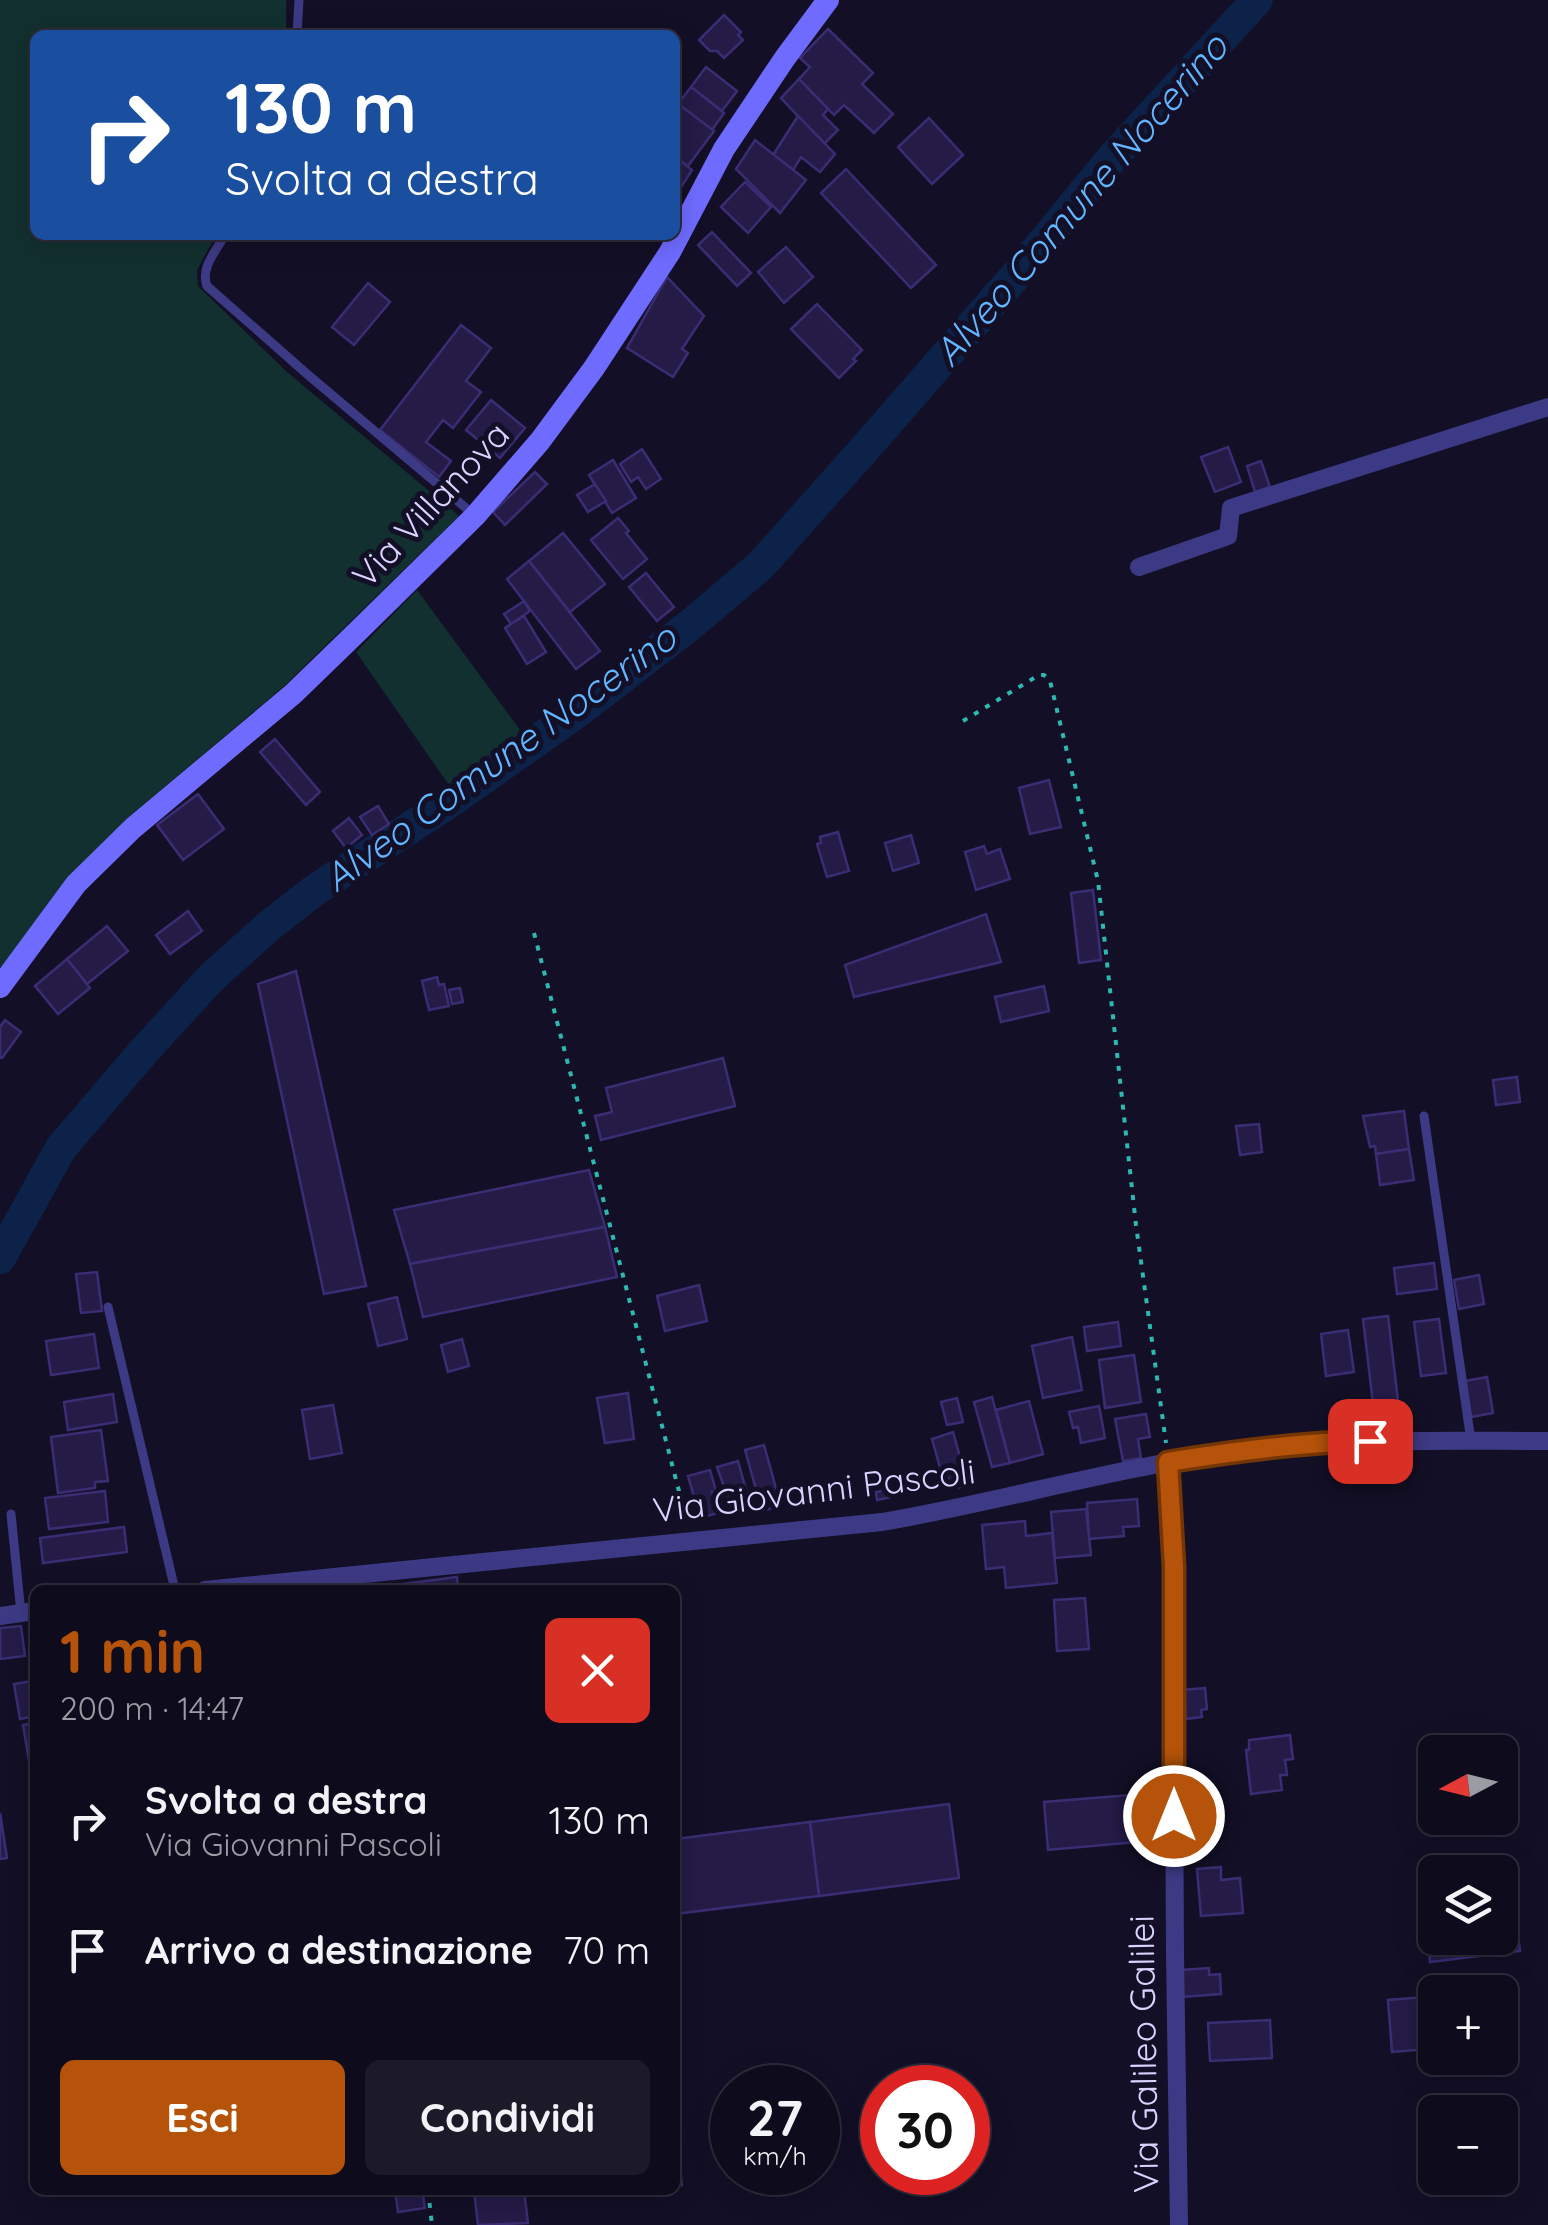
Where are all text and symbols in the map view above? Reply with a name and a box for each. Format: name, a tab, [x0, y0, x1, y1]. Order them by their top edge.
water label: Alveo Comune Nocerino	[923, 22, 1239, 375]
text: 130 m	[225, 63, 417, 151]
icon: right	[60, 70, 190, 200]
text: Svolta a destra	[225, 150, 539, 206]
street label: Via Villanova	[342, 412, 518, 596]
water label: Alveo Comune Nocerino	[314, 612, 687, 901]
pin	[1328, 1399, 1413, 1484]
icon: arrive	[1343, 1414, 1398, 1469]
street label: Via Giovanni Pascoli	[650, 1448, 978, 1532]
text: 1 min	[60, 1613, 205, 1688]
button: close	[545, 1618, 650, 1723]
text: 200 m · 14:47	[60, 1688, 244, 1728]
north arrow	[1418, 1735, 1518, 1835]
map controls	[1418, 1735, 1518, 2195]
position arrow	[1122, 1764, 1226, 1868]
text: Svolta a destra	[145, 1776, 427, 1824]
icon: right	[60, 1793, 115, 1848]
text: 130 m	[548, 1796, 650, 1844]
text: Via Giovanni Pascoli	[145, 1824, 442, 1864]
button: layers	[1418, 1855, 1518, 1955]
street label: Via Galileo Galilei	[1119, 1915, 1167, 2193]
icon: arrive	[60, 1923, 115, 1978]
text: Arrivo a destinazione	[145, 1926, 533, 1974]
text: 70 m	[563, 1926, 650, 1974]
button: +	[1418, 1975, 1518, 2075]
button: Esci	[60, 2060, 345, 2175]
button: Condividi	[365, 2060, 650, 2175]
speed limit sign: 30	[860, 2065, 990, 2195]
text: 27	[747, 2086, 803, 2149]
button: −	[1418, 2095, 1518, 2195]
text: km/h	[743, 2140, 807, 2171]

